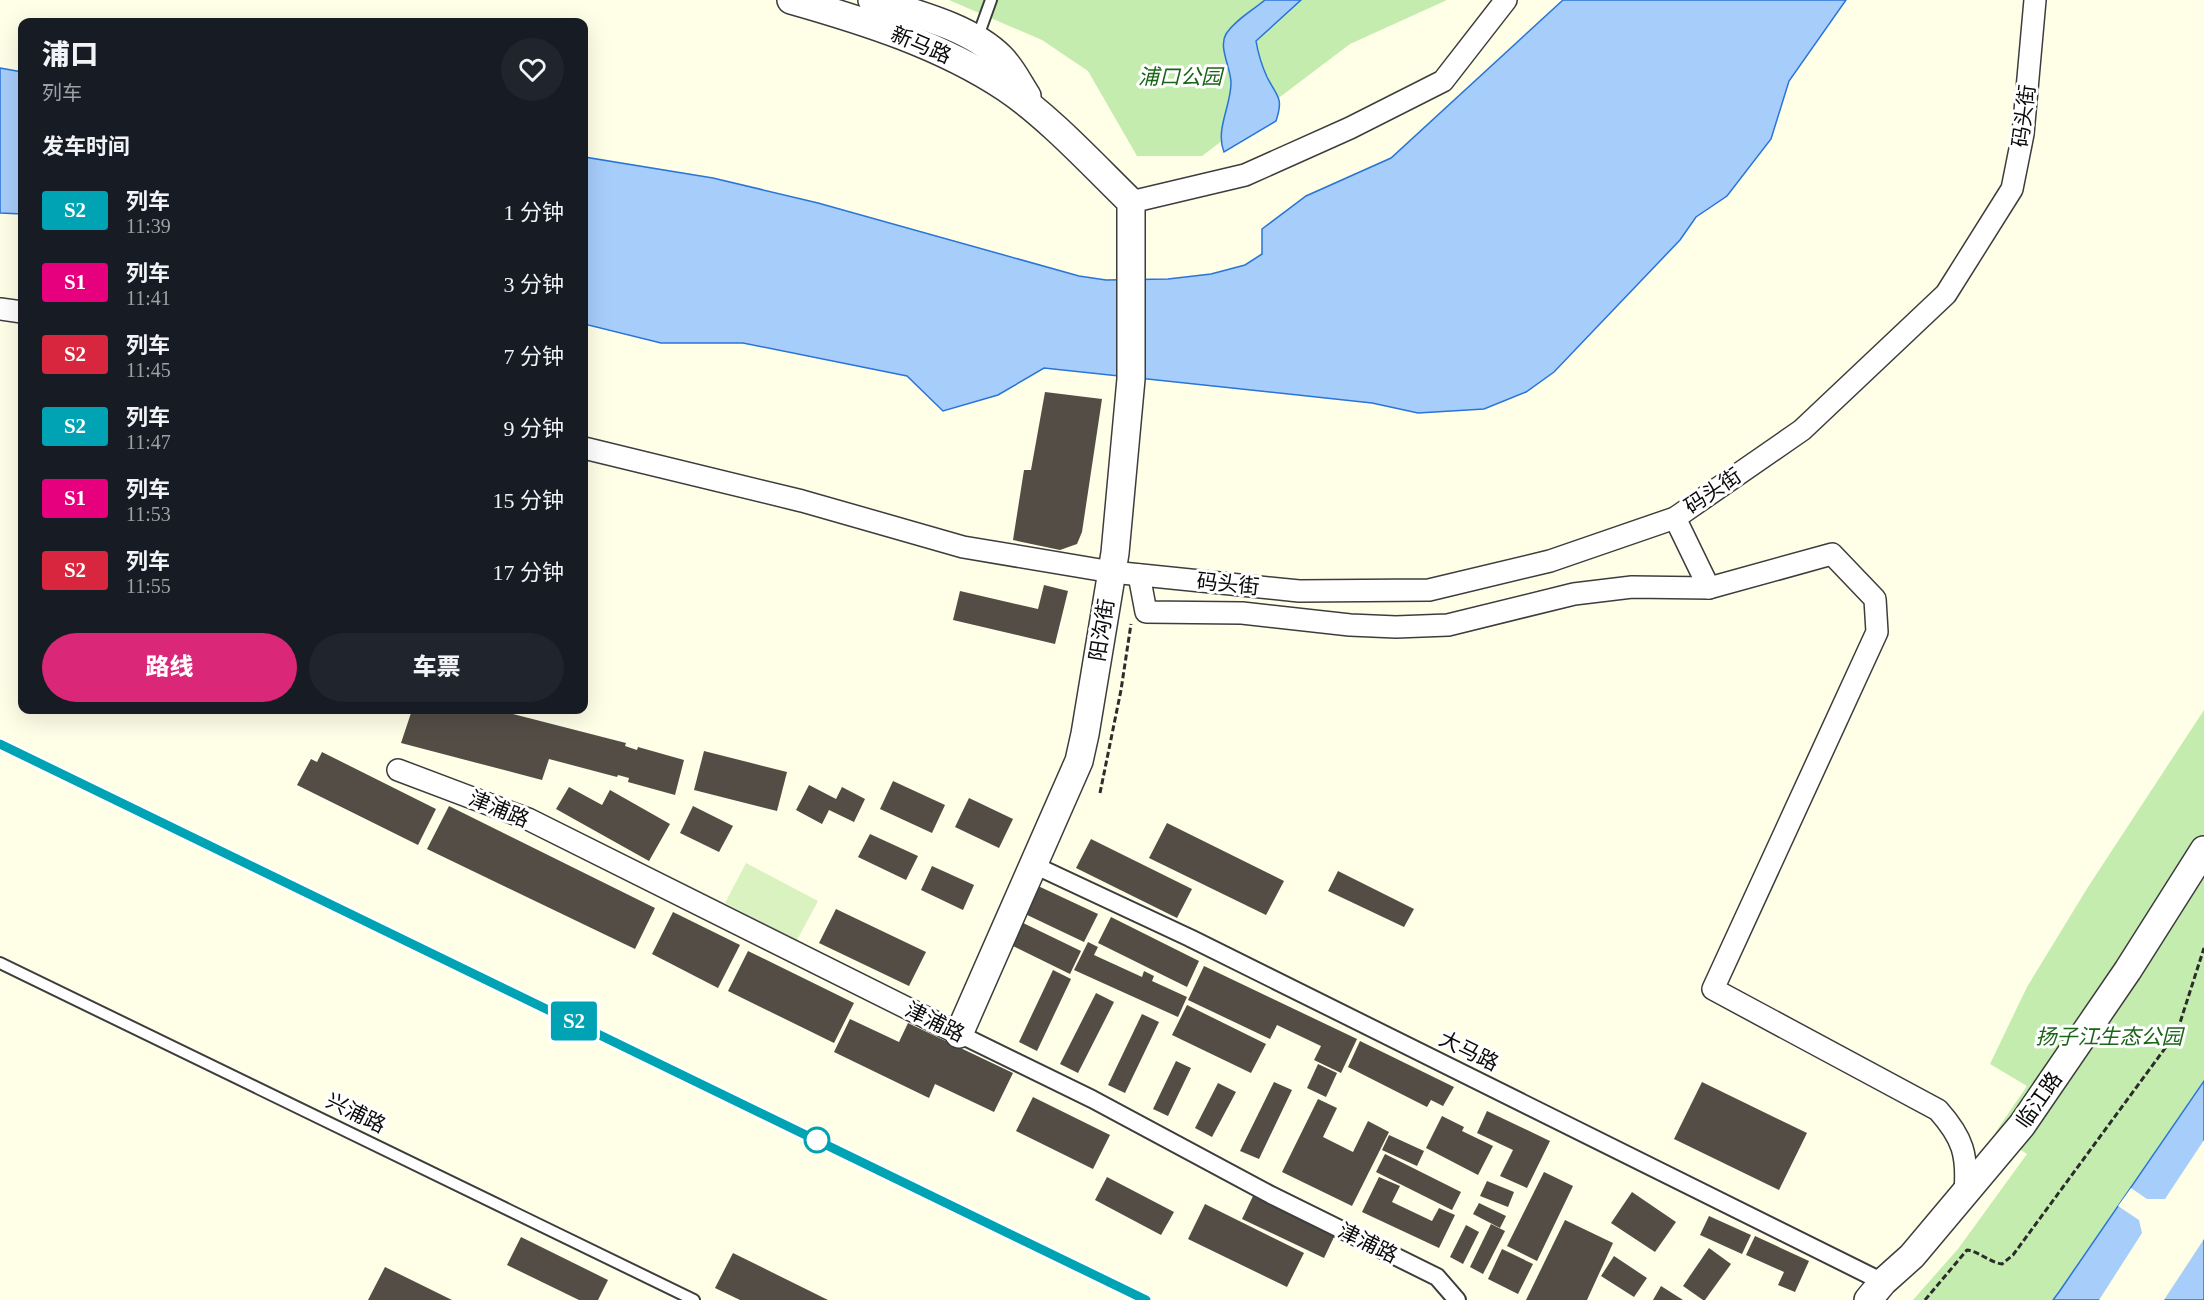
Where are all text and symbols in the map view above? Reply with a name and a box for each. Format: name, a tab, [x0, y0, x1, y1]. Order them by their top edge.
street label: 新马路	[887, 22, 955, 68]
button: heart	[501, 38, 564, 101]
text: 浦口	[42, 39, 98, 70]
park label: 浦口公园	[1138, 65, 1225, 89]
text: 列车	[42, 82, 82, 104]
street label: 码头街	[2008, 83, 2040, 149]
text: 发车时间	[42, 134, 130, 159]
text: 列车	[126, 189, 170, 214]
text: S2	[64, 198, 86, 222]
text: 1 分钟	[503, 200, 564, 225]
text: 11:39	[126, 215, 171, 237]
text: 列车	[126, 261, 170, 286]
text: S1	[64, 270, 86, 294]
text: 3 分钟	[503, 272, 564, 297]
text: 11:41	[126, 287, 171, 309]
text: 列车	[126, 333, 170, 358]
text: S2	[64, 342, 86, 366]
text: 7 分钟	[503, 344, 564, 369]
text: 11:45	[126, 359, 171, 381]
text: 列车	[126, 405, 170, 430]
text: S2	[64, 414, 86, 438]
text: 9 分钟	[503, 416, 564, 441]
text: 11:47	[126, 431, 171, 453]
street label: 码头街	[1680, 463, 1746, 519]
text: 列车	[126, 477, 170, 502]
text: S1	[64, 486, 86, 510]
text: 15 分钟	[492, 488, 564, 513]
text: 11:53	[126, 503, 171, 525]
text: 列车	[126, 549, 170, 574]
text: S2	[64, 558, 86, 582]
text: 17 分钟	[492, 560, 564, 585]
street label: 码头街	[1195, 569, 1261, 599]
text: 11:55	[126, 575, 171, 597]
street label: 阳沟街	[1085, 597, 1119, 663]
button: 路线	[42, 633, 297, 702]
button: 车票	[309, 633, 564, 702]
street label: 津浦路	[465, 786, 533, 832]
street label: 津浦路	[901, 997, 969, 1047]
line badge: S2	[547, 1002, 601, 1040]
text: S2	[563, 1009, 585, 1033]
park label: 扬子江生态公园	[2036, 1025, 2185, 1049]
street label: 大马路	[1435, 1026, 1503, 1076]
street label: 临江路	[2011, 1067, 2067, 1133]
street label: 兴浦路	[322, 1088, 390, 1138]
unlabelled marker	[804, 1127, 830, 1153]
street label: 津浦路	[1334, 1218, 1402, 1268]

